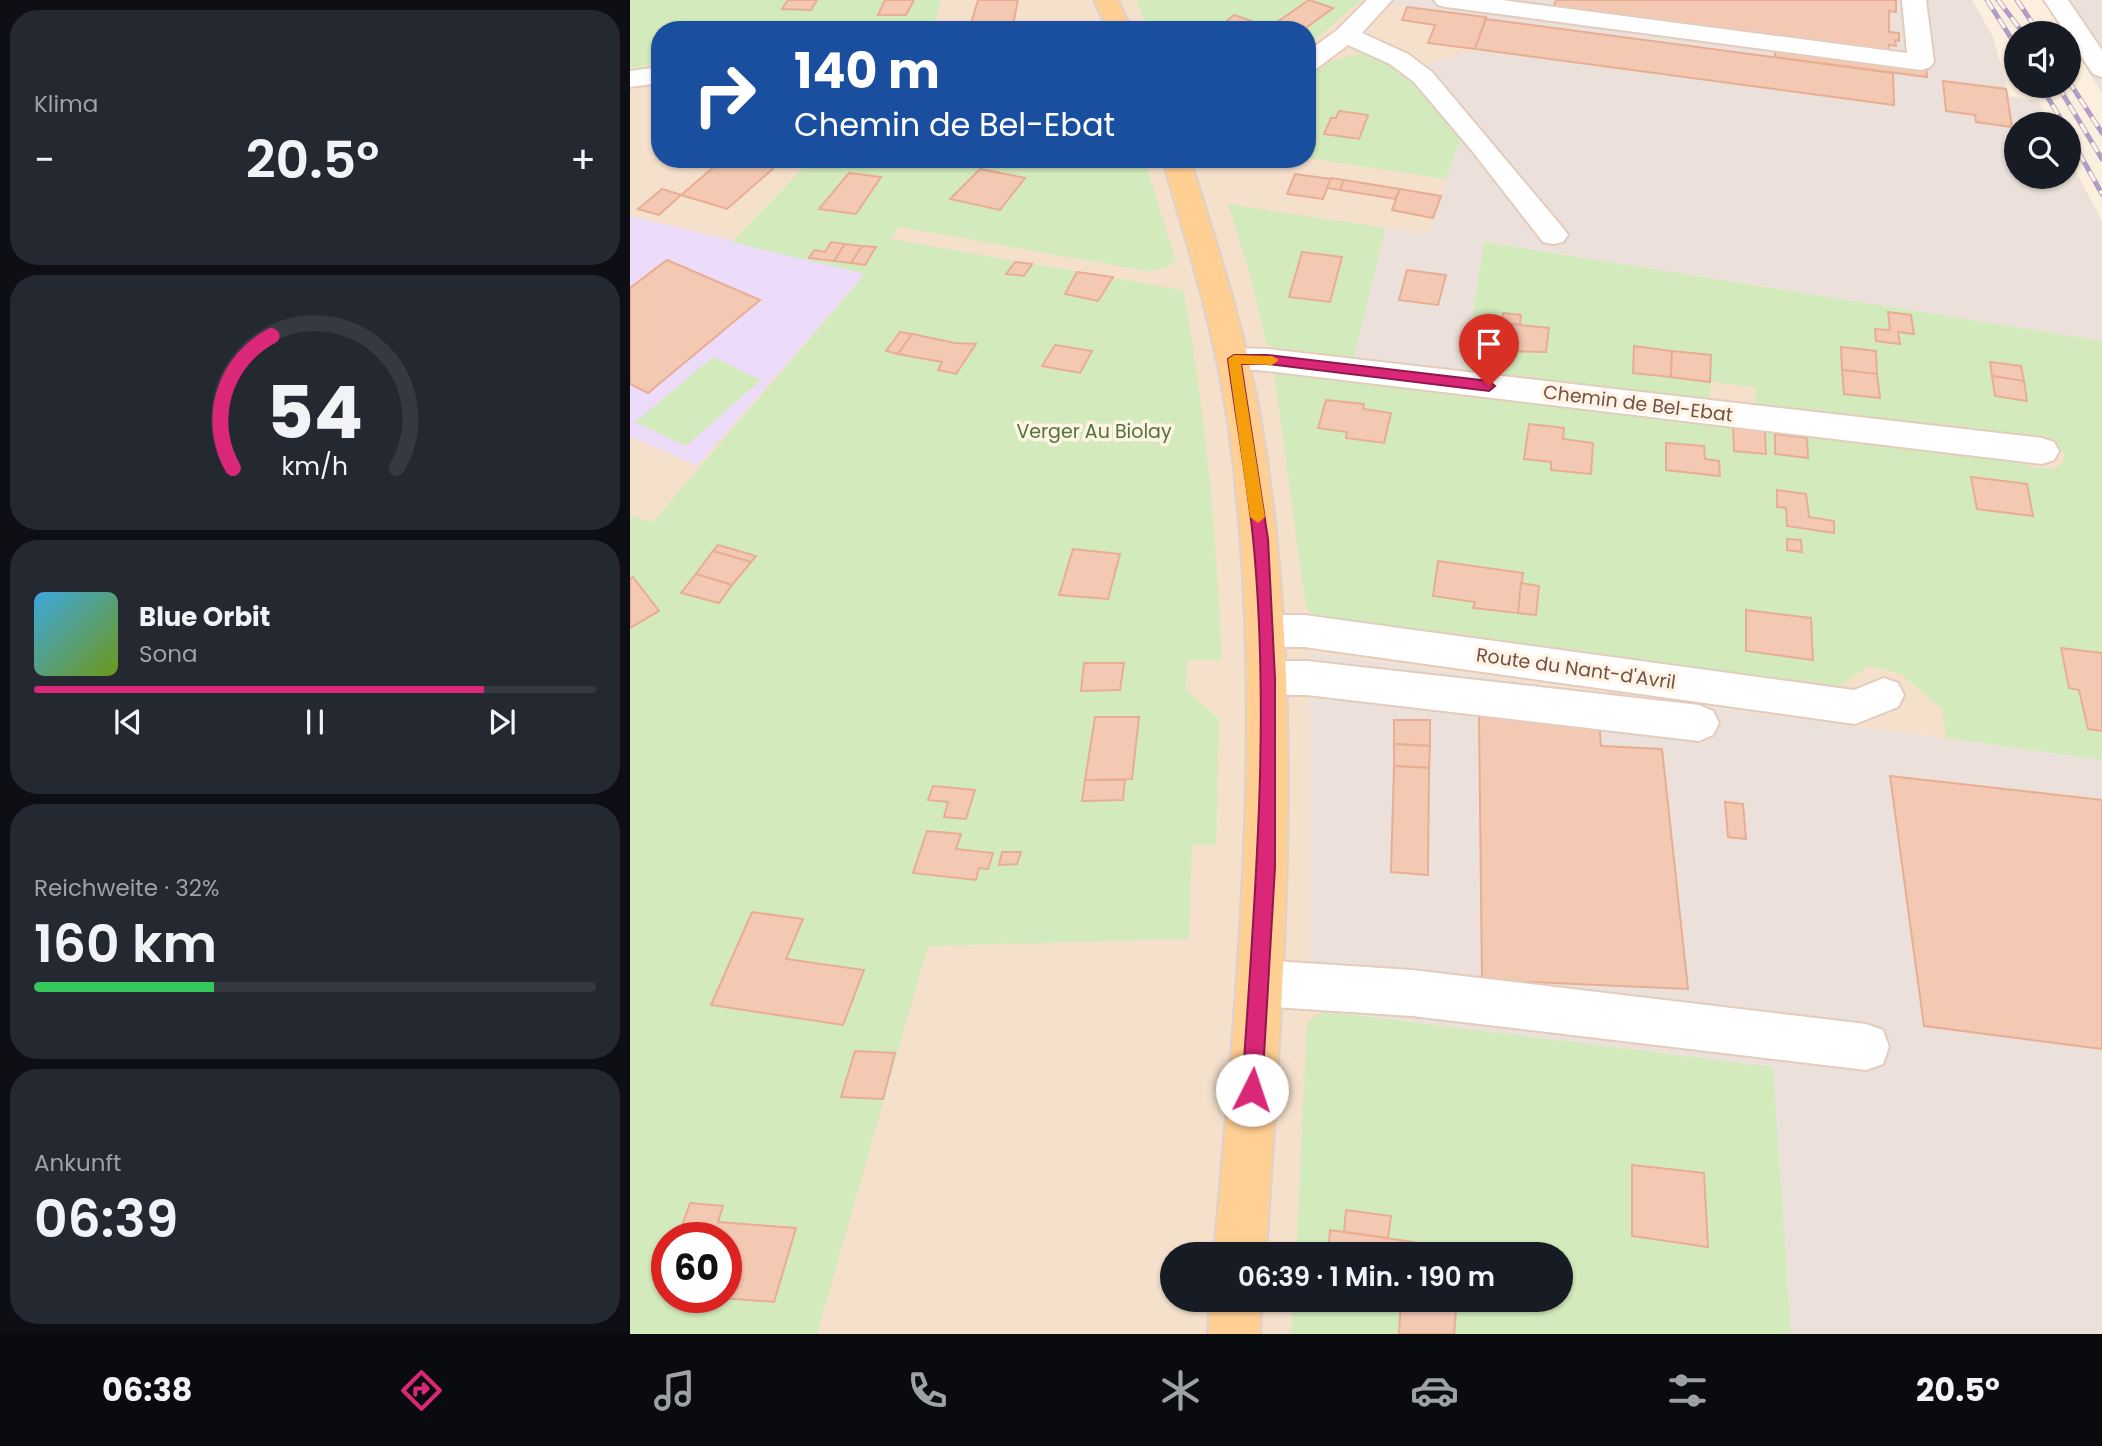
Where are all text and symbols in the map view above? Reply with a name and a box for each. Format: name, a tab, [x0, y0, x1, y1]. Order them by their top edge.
map controls	[2004, 21, 2081, 189]
button: sound	[2004, 21, 2081, 98]
text: 140 m	[794, 37, 940, 105]
icon: right	[679, 49, 770, 140]
text: Klima	[34, 88, 98, 120]
text: Chemin de Bel-Ebat	[794, 102, 1115, 147]
button: search	[2004, 112, 2081, 189]
text: 20.5°	[246, 123, 379, 196]
text: −	[34, 133, 55, 186]
text: +	[570, 133, 596, 186]
pin	[1459, 314, 1519, 386]
icon: arrive	[1470, 325, 1508, 363]
text: 54	[267, 363, 363, 464]
street label: Chemin de Bel-Ebat	[1542, 378, 1734, 429]
park label: Verger Au Biolay	[1016, 418, 1172, 445]
text: km/h	[282, 449, 348, 484]
text: Blue Orbit	[139, 599, 270, 635]
text: Sona	[139, 638, 198, 670]
street label: Route du Nant-d'Avril	[1474, 641, 1677, 696]
icon: previous	[109, 703, 147, 741]
icon: pause	[296, 703, 334, 741]
icon: next	[483, 703, 521, 741]
text: Reichweite · 32%	[34, 872, 219, 904]
text: 160 km	[34, 907, 217, 980]
position arrow	[1215, 1053, 1289, 1127]
text: Ankunft	[34, 1147, 121, 1179]
text: 06:39	[34, 1182, 178, 1255]
speed limit sign: 60	[651, 1222, 742, 1313]
text: 06:39 · 1 Min. · 190 m	[1238, 1259, 1495, 1295]
icon: directions	[397, 1366, 446, 1415]
icon: music	[650, 1366, 699, 1415]
icon: phone	[903, 1366, 952, 1415]
icon: climate	[1156, 1366, 1205, 1415]
icon: car	[1410, 1366, 1459, 1415]
icon: filters	[1663, 1366, 1712, 1415]
text: 06:38	[102, 1367, 193, 1412]
text: 20.5°	[1916, 1367, 2000, 1412]

